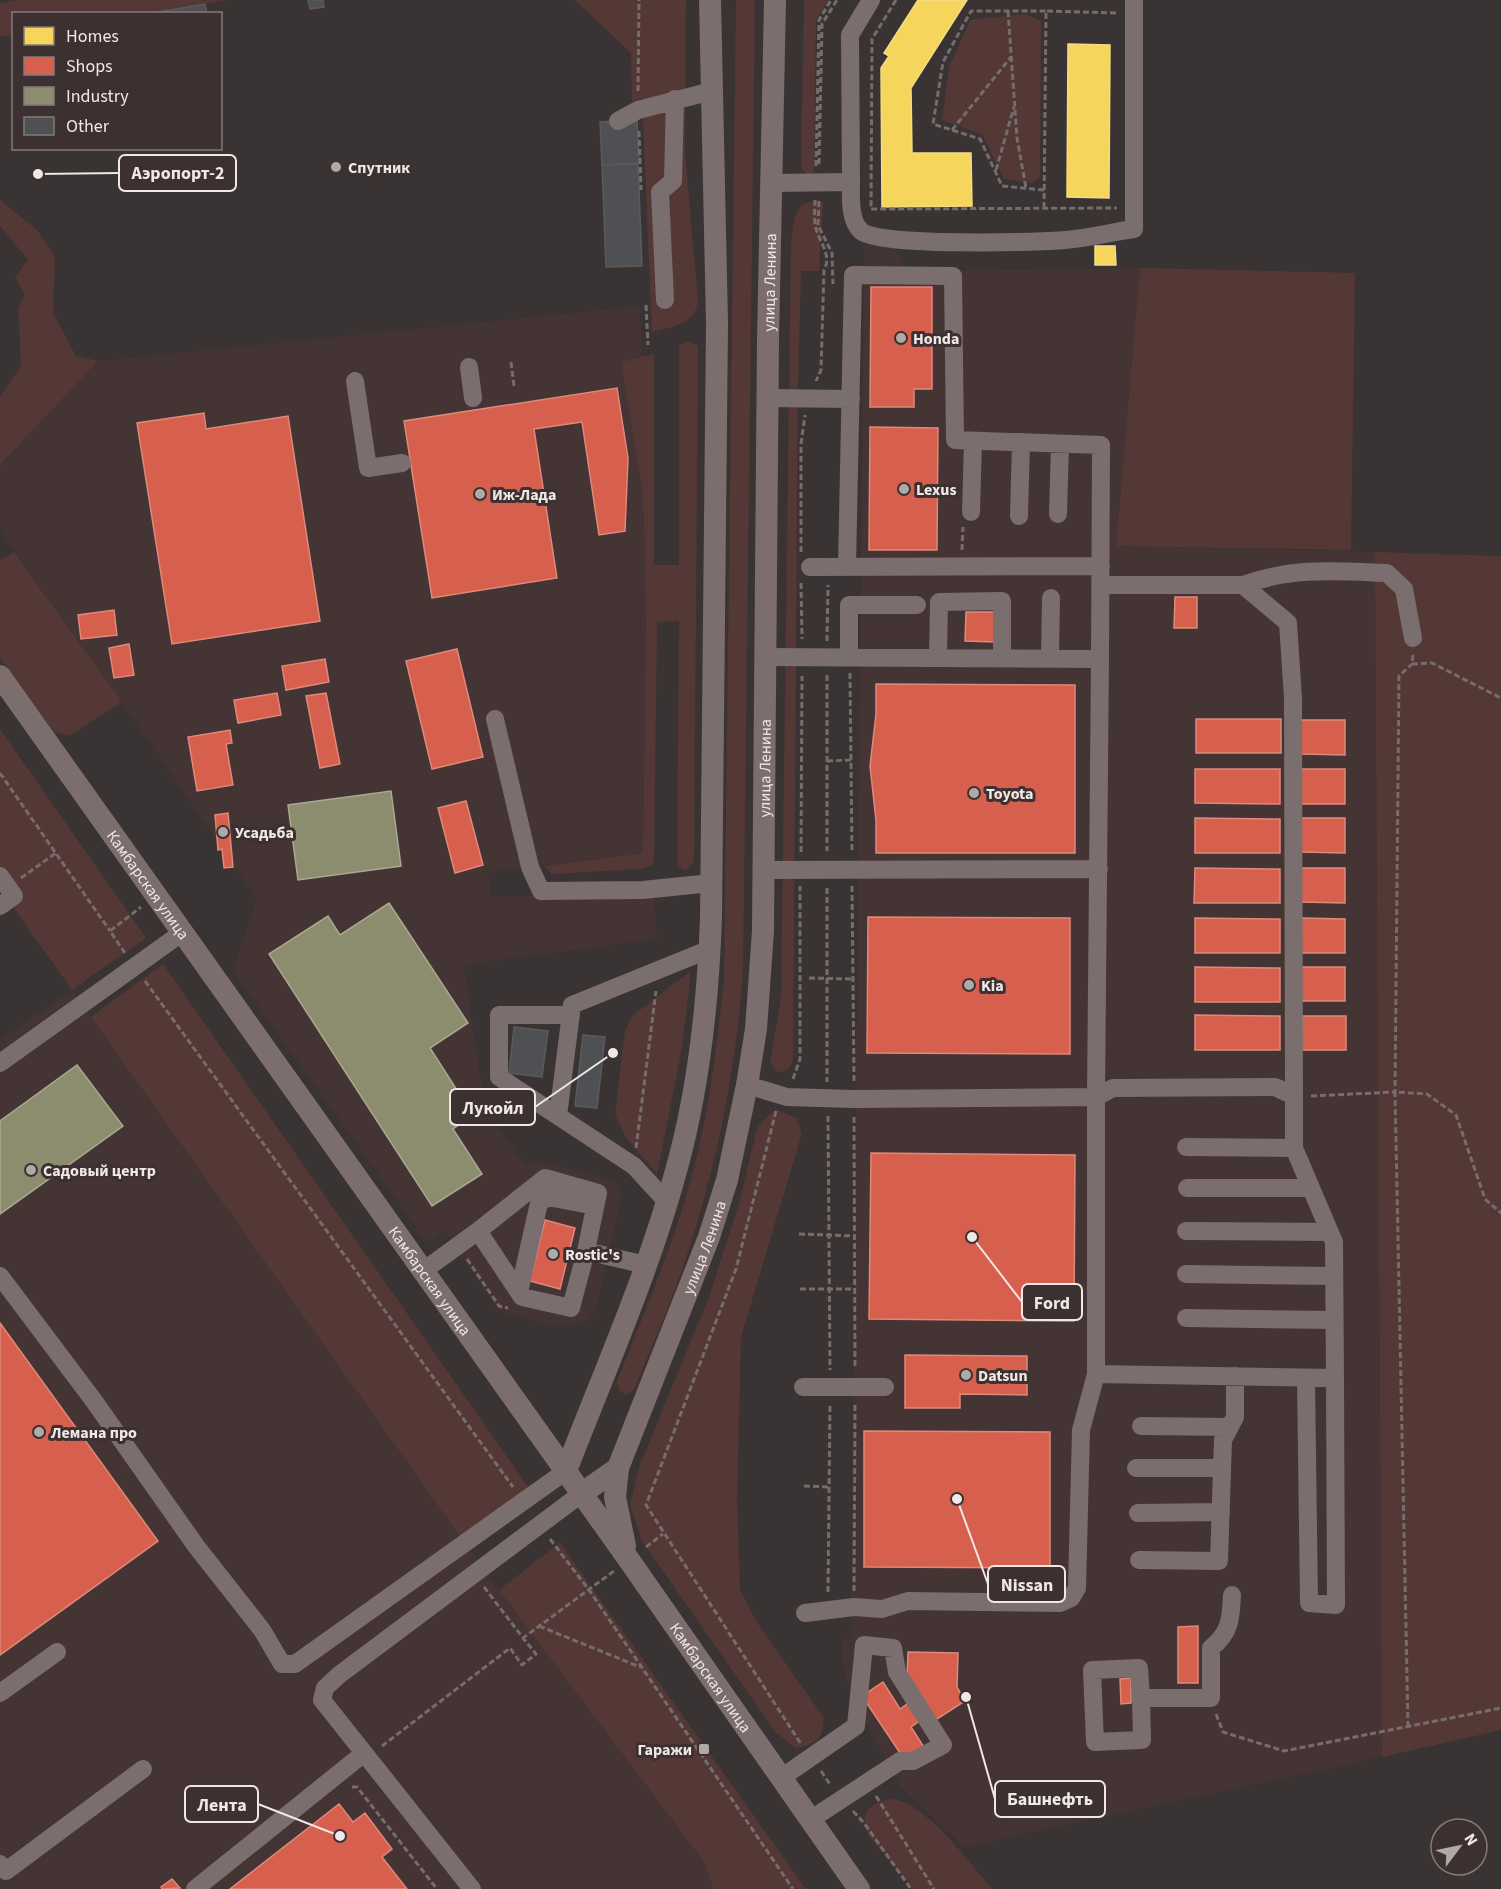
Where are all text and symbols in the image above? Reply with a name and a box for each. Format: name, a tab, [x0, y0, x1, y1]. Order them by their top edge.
legend	[12, 12, 222, 150]
text: Homes	[66, 24, 119, 49]
text: Shops	[66, 54, 113, 79]
text: Industry	[66, 84, 129, 109]
text: Other	[66, 114, 110, 139]
callout: Аэропорт-2	[119, 155, 236, 191]
place label: Спутник	[348, 157, 410, 179]
marker: Спутник	[329, 160, 343, 174]
text: Аэропорт-2	[130, 161, 225, 186]
street label: улица Ленина	[758, 233, 782, 332]
place label: Honda	[913, 328, 959, 350]
marker: Honda	[894, 331, 908, 345]
place label: Lexus	[916, 479, 957, 501]
marker: Lexus	[897, 482, 911, 496]
place label: Иж-Лада	[492, 484, 557, 506]
marker: Иж-Лада	[473, 487, 487, 501]
street label: улица Ленина	[754, 719, 777, 818]
place label: Toyota	[986, 783, 1033, 805]
marker: Toyota	[967, 786, 981, 800]
place label: Усадьба	[235, 822, 294, 844]
marker: Усадьба	[216, 825, 230, 839]
street label: Камбарская улица	[101, 826, 194, 944]
place label: Kia	[981, 975, 1004, 997]
marker: Kia	[962, 978, 976, 992]
callout: Лукойл	[450, 1089, 535, 1125]
text: Лукойл	[461, 1096, 524, 1121]
place label: Садовый центр	[43, 1160, 156, 1182]
marker: Садовый центр	[24, 1163, 38, 1177]
street label: улица Ленина	[677, 1198, 732, 1298]
street label: Камбарская улица	[383, 1222, 476, 1340]
place label: Rostic's	[565, 1244, 620, 1266]
marker: Rostic's	[546, 1247, 560, 1261]
callout: Ford	[1022, 1284, 1082, 1320]
text: Ford	[1034, 1291, 1070, 1316]
place label: Datsun	[978, 1365, 1028, 1387]
marker: Datsun	[959, 1368, 973, 1382]
place label: Лемана про	[50, 1422, 137, 1444]
marker: Лемана про	[32, 1425, 46, 1439]
callout: Nissan	[988, 1566, 1065, 1602]
text: Nissan	[1001, 1573, 1053, 1598]
street label: Камбарская улица	[664, 1618, 756, 1737]
place label: Гаражи	[638, 1739, 692, 1761]
marker: Гаражи	[697, 1742, 711, 1756]
callout: Башнефть	[995, 1781, 1105, 1817]
callout: Лента	[185, 1786, 258, 1822]
text: Башнефть	[1007, 1787, 1093, 1812]
text: Лента	[196, 1793, 247, 1818]
north arrow	[1429, 1817, 1489, 1877]
text: N	[1459, 1829, 1483, 1850]

